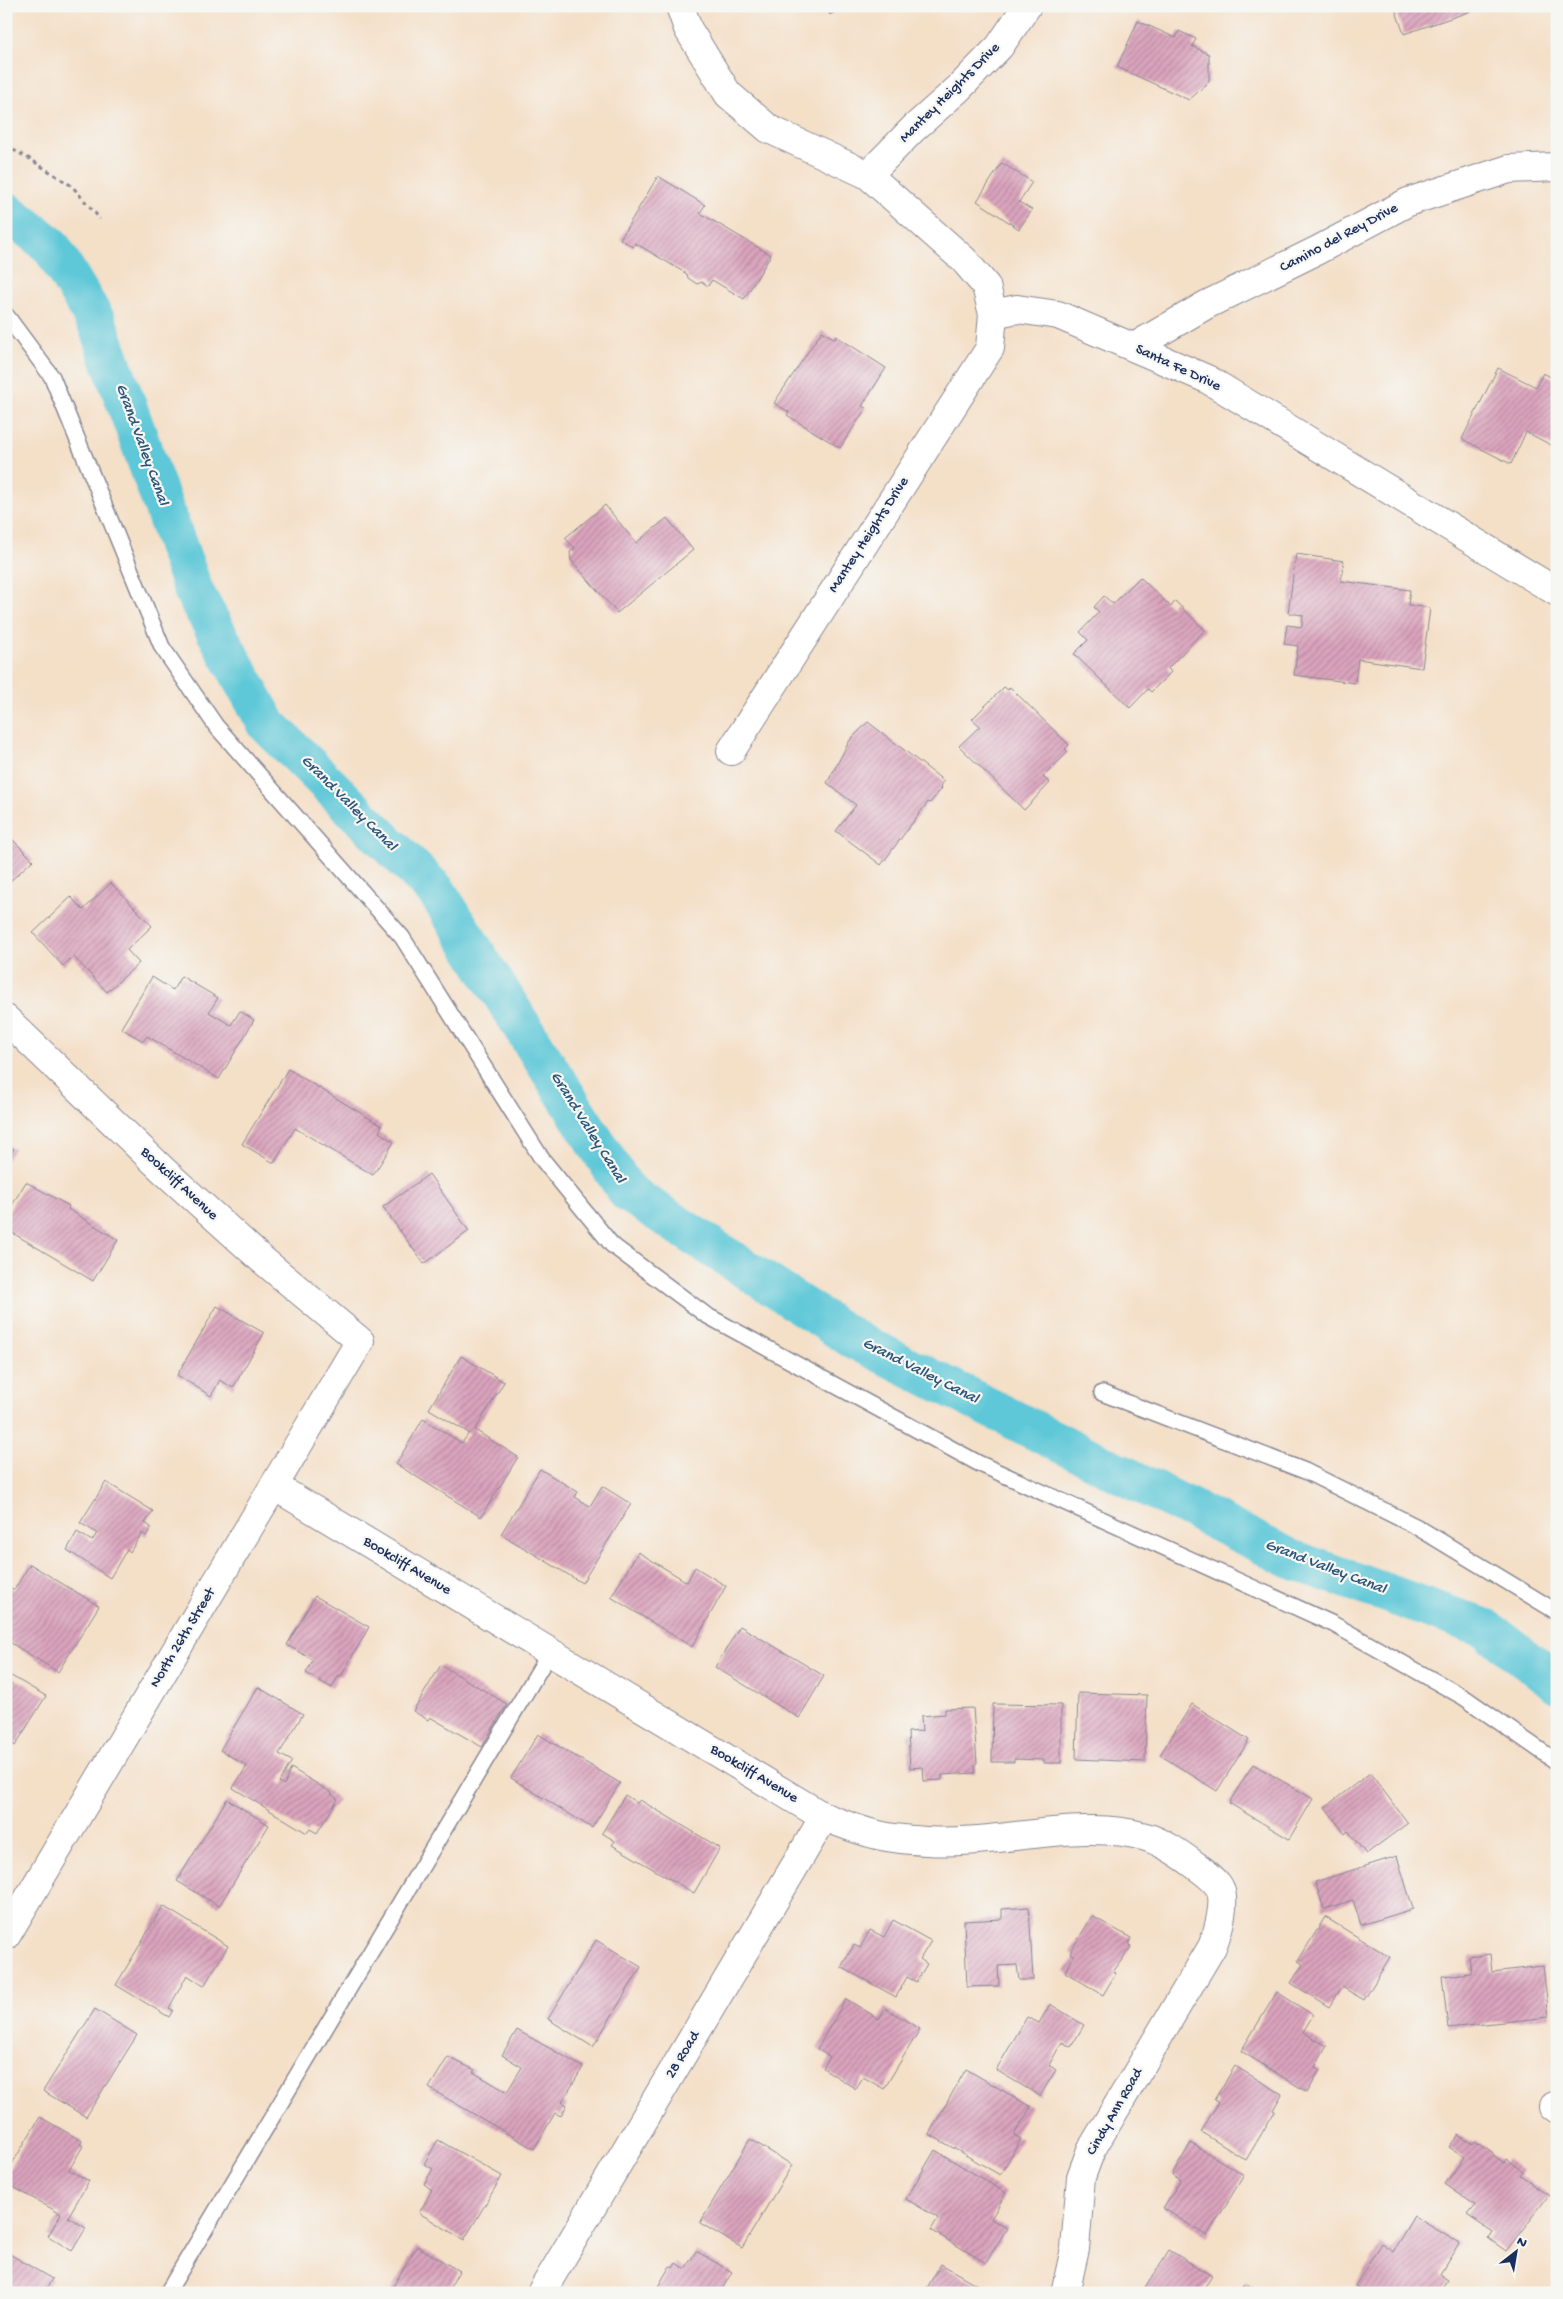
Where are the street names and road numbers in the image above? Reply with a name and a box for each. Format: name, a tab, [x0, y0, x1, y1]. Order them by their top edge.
street label: Mantey Heights Drive	[896, 39, 1004, 147]
street label: Camino del Rey Drive	[1277, 199, 1401, 277]
street label: Santa Fe Drive	[1132, 340, 1224, 396]
street label: Mantey Heights Drive	[825, 473, 913, 596]
street label: Bookcliff Avenue	[136, 1143, 222, 1225]
street label: Bookcliff Avenue	[359, 1532, 454, 1599]
street label: North 26th Street	[146, 1583, 221, 1691]
street label: Bookcliff Avenue	[706, 1740, 801, 1807]
street label: 28 Road	[662, 2027, 705, 2082]
street label: Cindy Ann Road	[1083, 2064, 1148, 2159]

